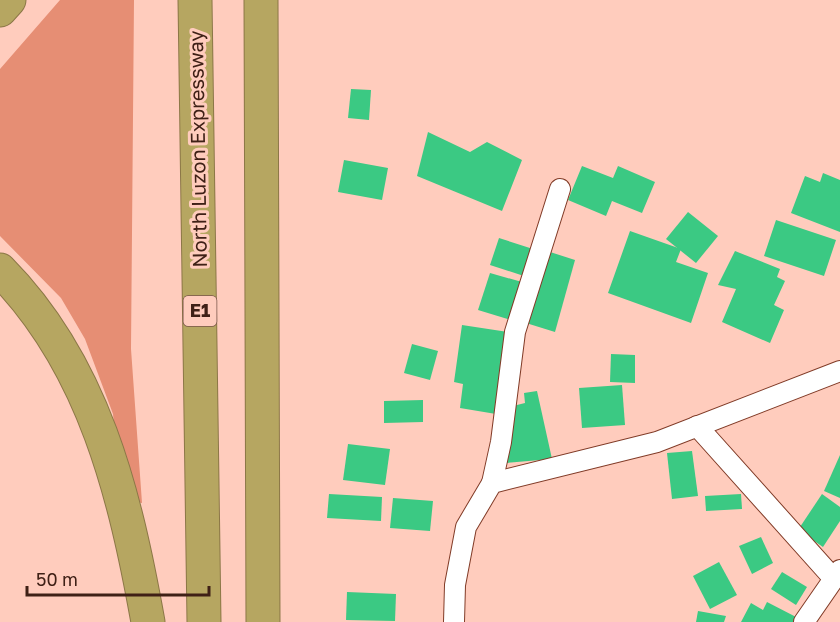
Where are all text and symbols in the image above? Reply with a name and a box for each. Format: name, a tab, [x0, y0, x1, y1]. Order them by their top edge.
street label: North Luzon Expressway	[183, 30, 211, 268]
road number: E1	[184, 296, 216, 326]
scale bar	[27, 559, 208, 597]
text: 50 m	[36, 568, 78, 590]

